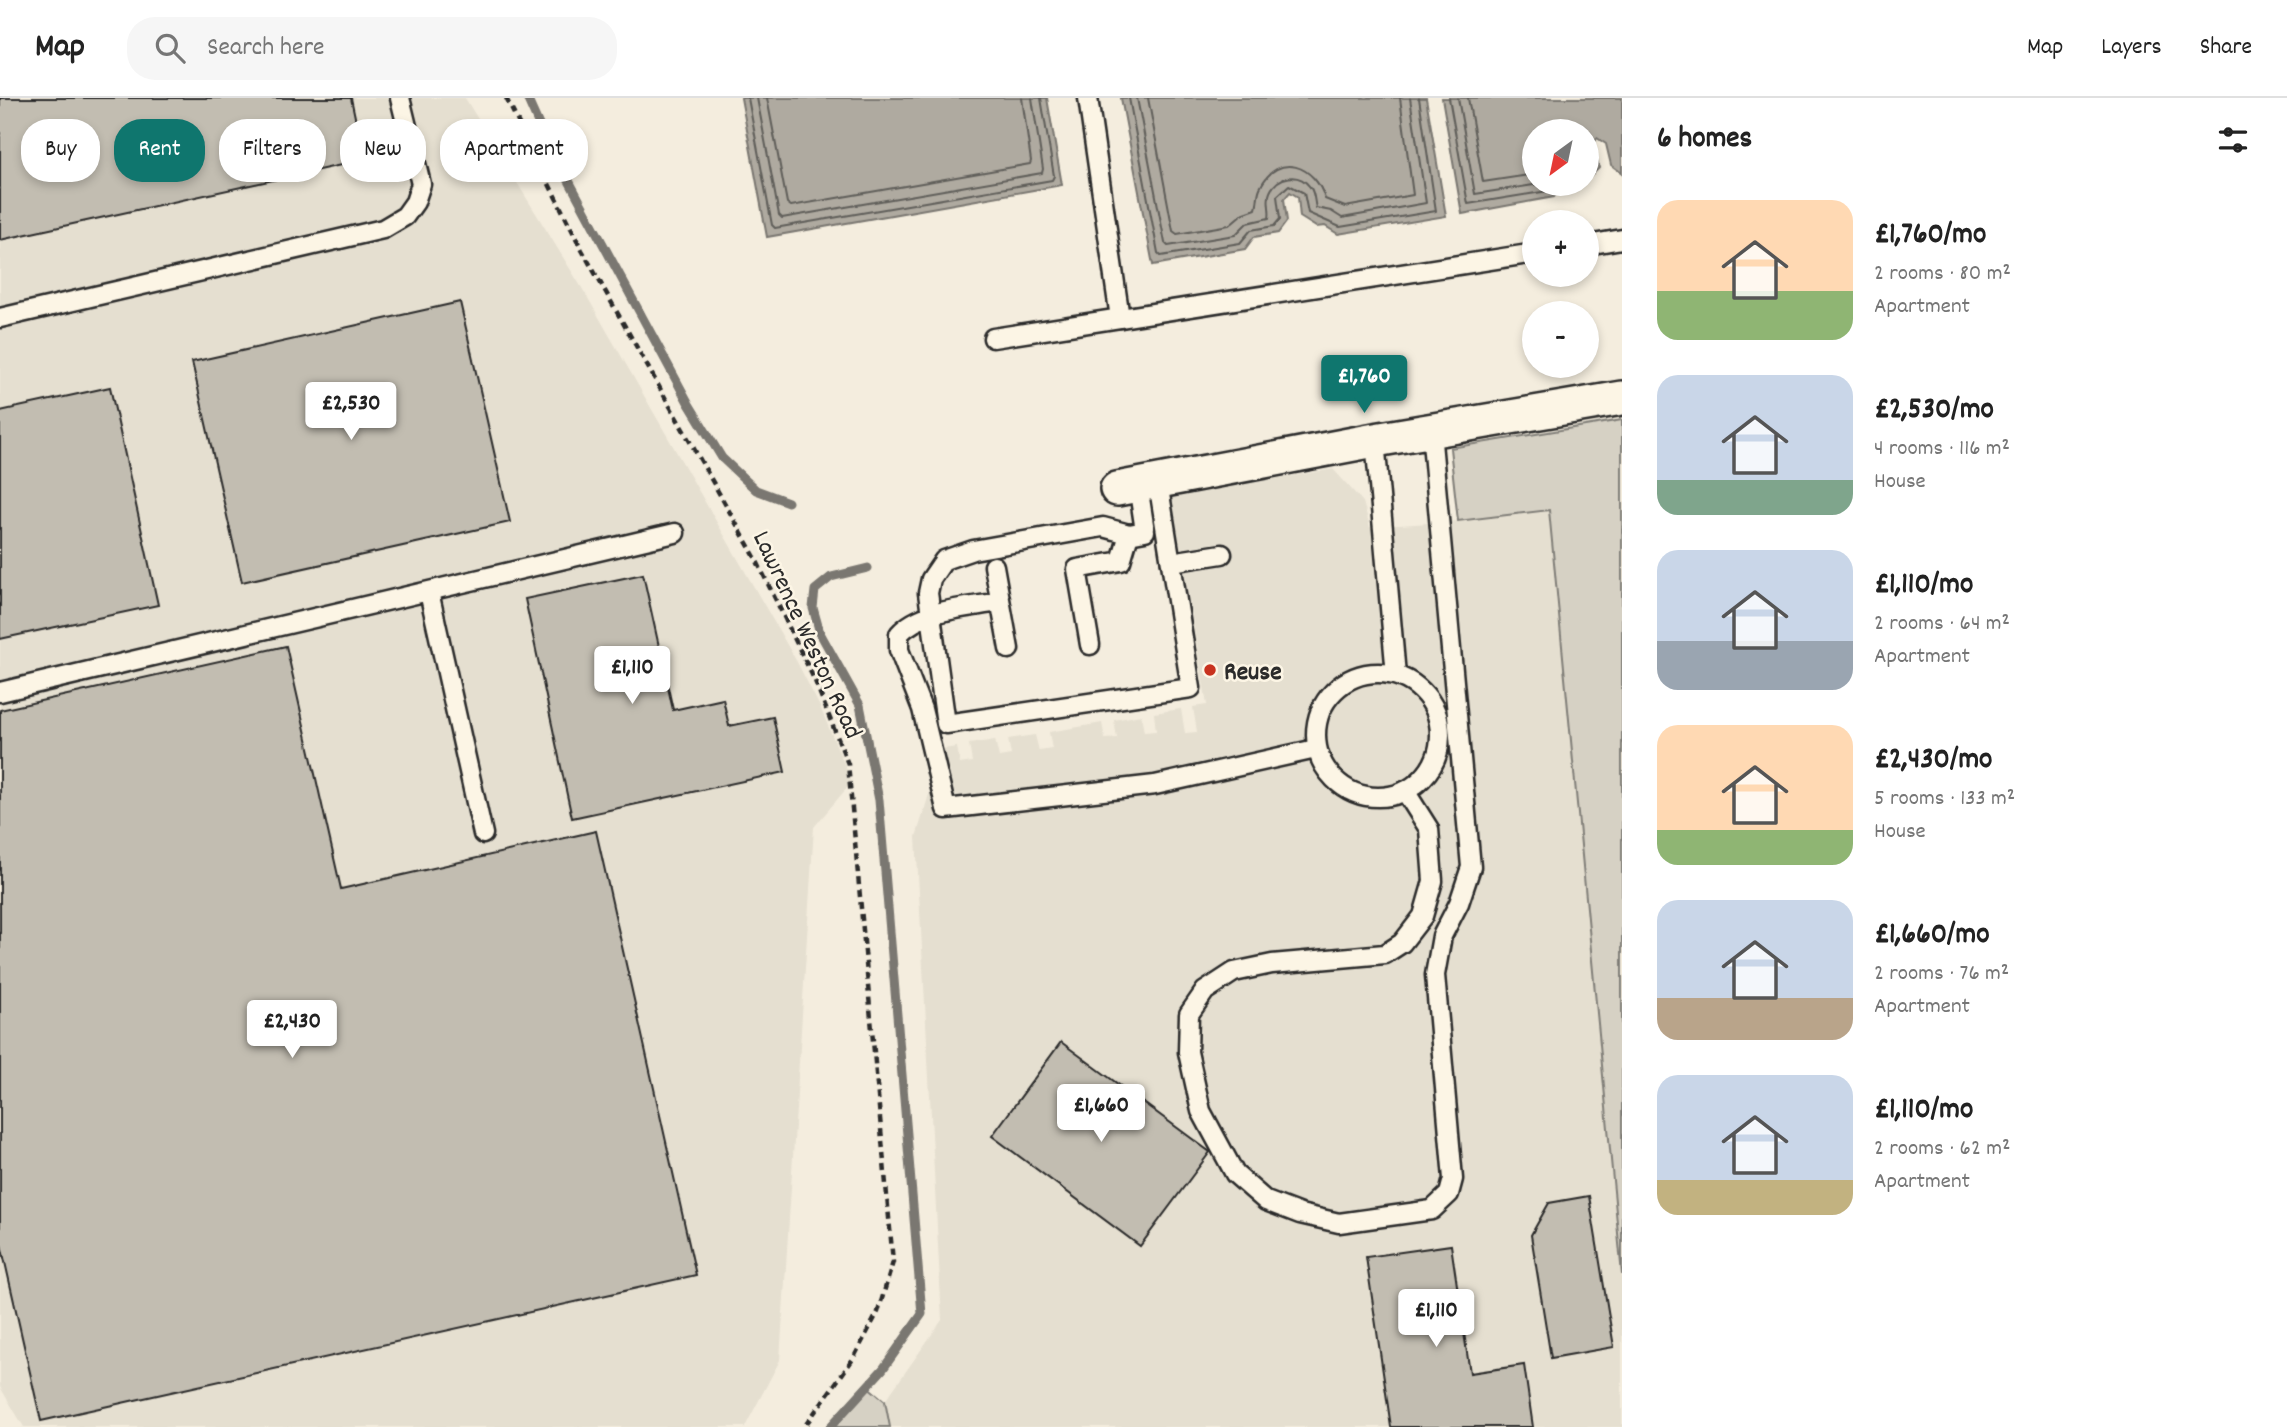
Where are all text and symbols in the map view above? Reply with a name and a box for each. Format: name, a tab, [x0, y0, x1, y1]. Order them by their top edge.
search box	[127, 17, 617, 80]
text: Map	[35, 25, 85, 72]
icon: search	[151, 29, 189, 67]
text: Search here	[207, 30, 325, 67]
text: Map	[2027, 31, 2063, 65]
text: Layers	[2101, 31, 2162, 65]
text: Share	[2200, 31, 2252, 65]
chip: Buy	[21, 119, 100, 182]
chip: Rent	[114, 119, 205, 182]
chip: Filters	[219, 119, 326, 182]
chip: New	[340, 119, 426, 182]
chip: Apartment	[440, 119, 588, 182]
north arrow	[1522, 119, 1600, 196]
map controls	[1522, 119, 1599, 378]
text: 6 homes	[1657, 119, 1752, 162]
icon: filters	[2214, 121, 2252, 159]
button: +	[1522, 210, 1599, 287]
text: £1,760/mo	[1874, 215, 1986, 258]
icon: home	[1713, 228, 1797, 312]
text: 2 rooms · 80 m²	[1874, 258, 2011, 291]
text: Apartment	[1874, 291, 1970, 324]
button: −	[1522, 301, 1599, 378]
pin: £1,760	[1307, 356, 1421, 415]
text: £1,760	[1337, 361, 1391, 394]
pin: £2,530	[294, 382, 408, 442]
text: £2,530	[321, 388, 381, 421]
text: £2,530/mo	[1874, 390, 1994, 433]
icon: home	[1713, 403, 1797, 487]
text: 4 rooms · 116 m²	[1874, 433, 2010, 466]
text: House	[1874, 466, 1926, 499]
street label: Lawrence Weston Road	[741, 525, 870, 746]
text: £1,110/mo	[1874, 565, 1973, 608]
icon: home	[1713, 578, 1797, 662]
text: 2 rooms · 64 m²	[1874, 608, 2010, 641]
text: Apartment	[1874, 641, 1970, 674]
pin: £1,110	[575, 646, 689, 706]
text: £1,110	[610, 652, 654, 685]
place label: Reuse	[1224, 655, 1282, 692]
marker: Reuse	[1202, 662, 1218, 678]
text: £2,430/mo	[1874, 740, 1992, 783]
icon: home	[1713, 753, 1797, 837]
text: 5 rooms · 133 m²	[1874, 783, 2015, 816]
text: House	[1874, 816, 1926, 849]
text: £1,660/mo	[1874, 915, 1990, 958]
icon: home	[1713, 928, 1797, 1012]
text: 2 rooms · 76 m²	[1874, 958, 2009, 991]
text: Apartment	[1874, 991, 1970, 1024]
pin: £2,430	[235, 1000, 349, 1060]
text: £2,430	[263, 1006, 321, 1039]
pin: £1,660	[1044, 1084, 1158, 1144]
text: £1,660	[1073, 1090, 1129, 1123]
text: £1,110/mo	[1874, 1090, 1973, 1133]
icon: home	[1713, 1103, 1797, 1187]
text: 2 rooms · 62 m²	[1874, 1133, 2010, 1166]
text: Apartment	[1874, 1166, 1970, 1199]
pin: £1,110	[1379, 1290, 1493, 1349]
text: £1,110	[1414, 1295, 1458, 1328]

